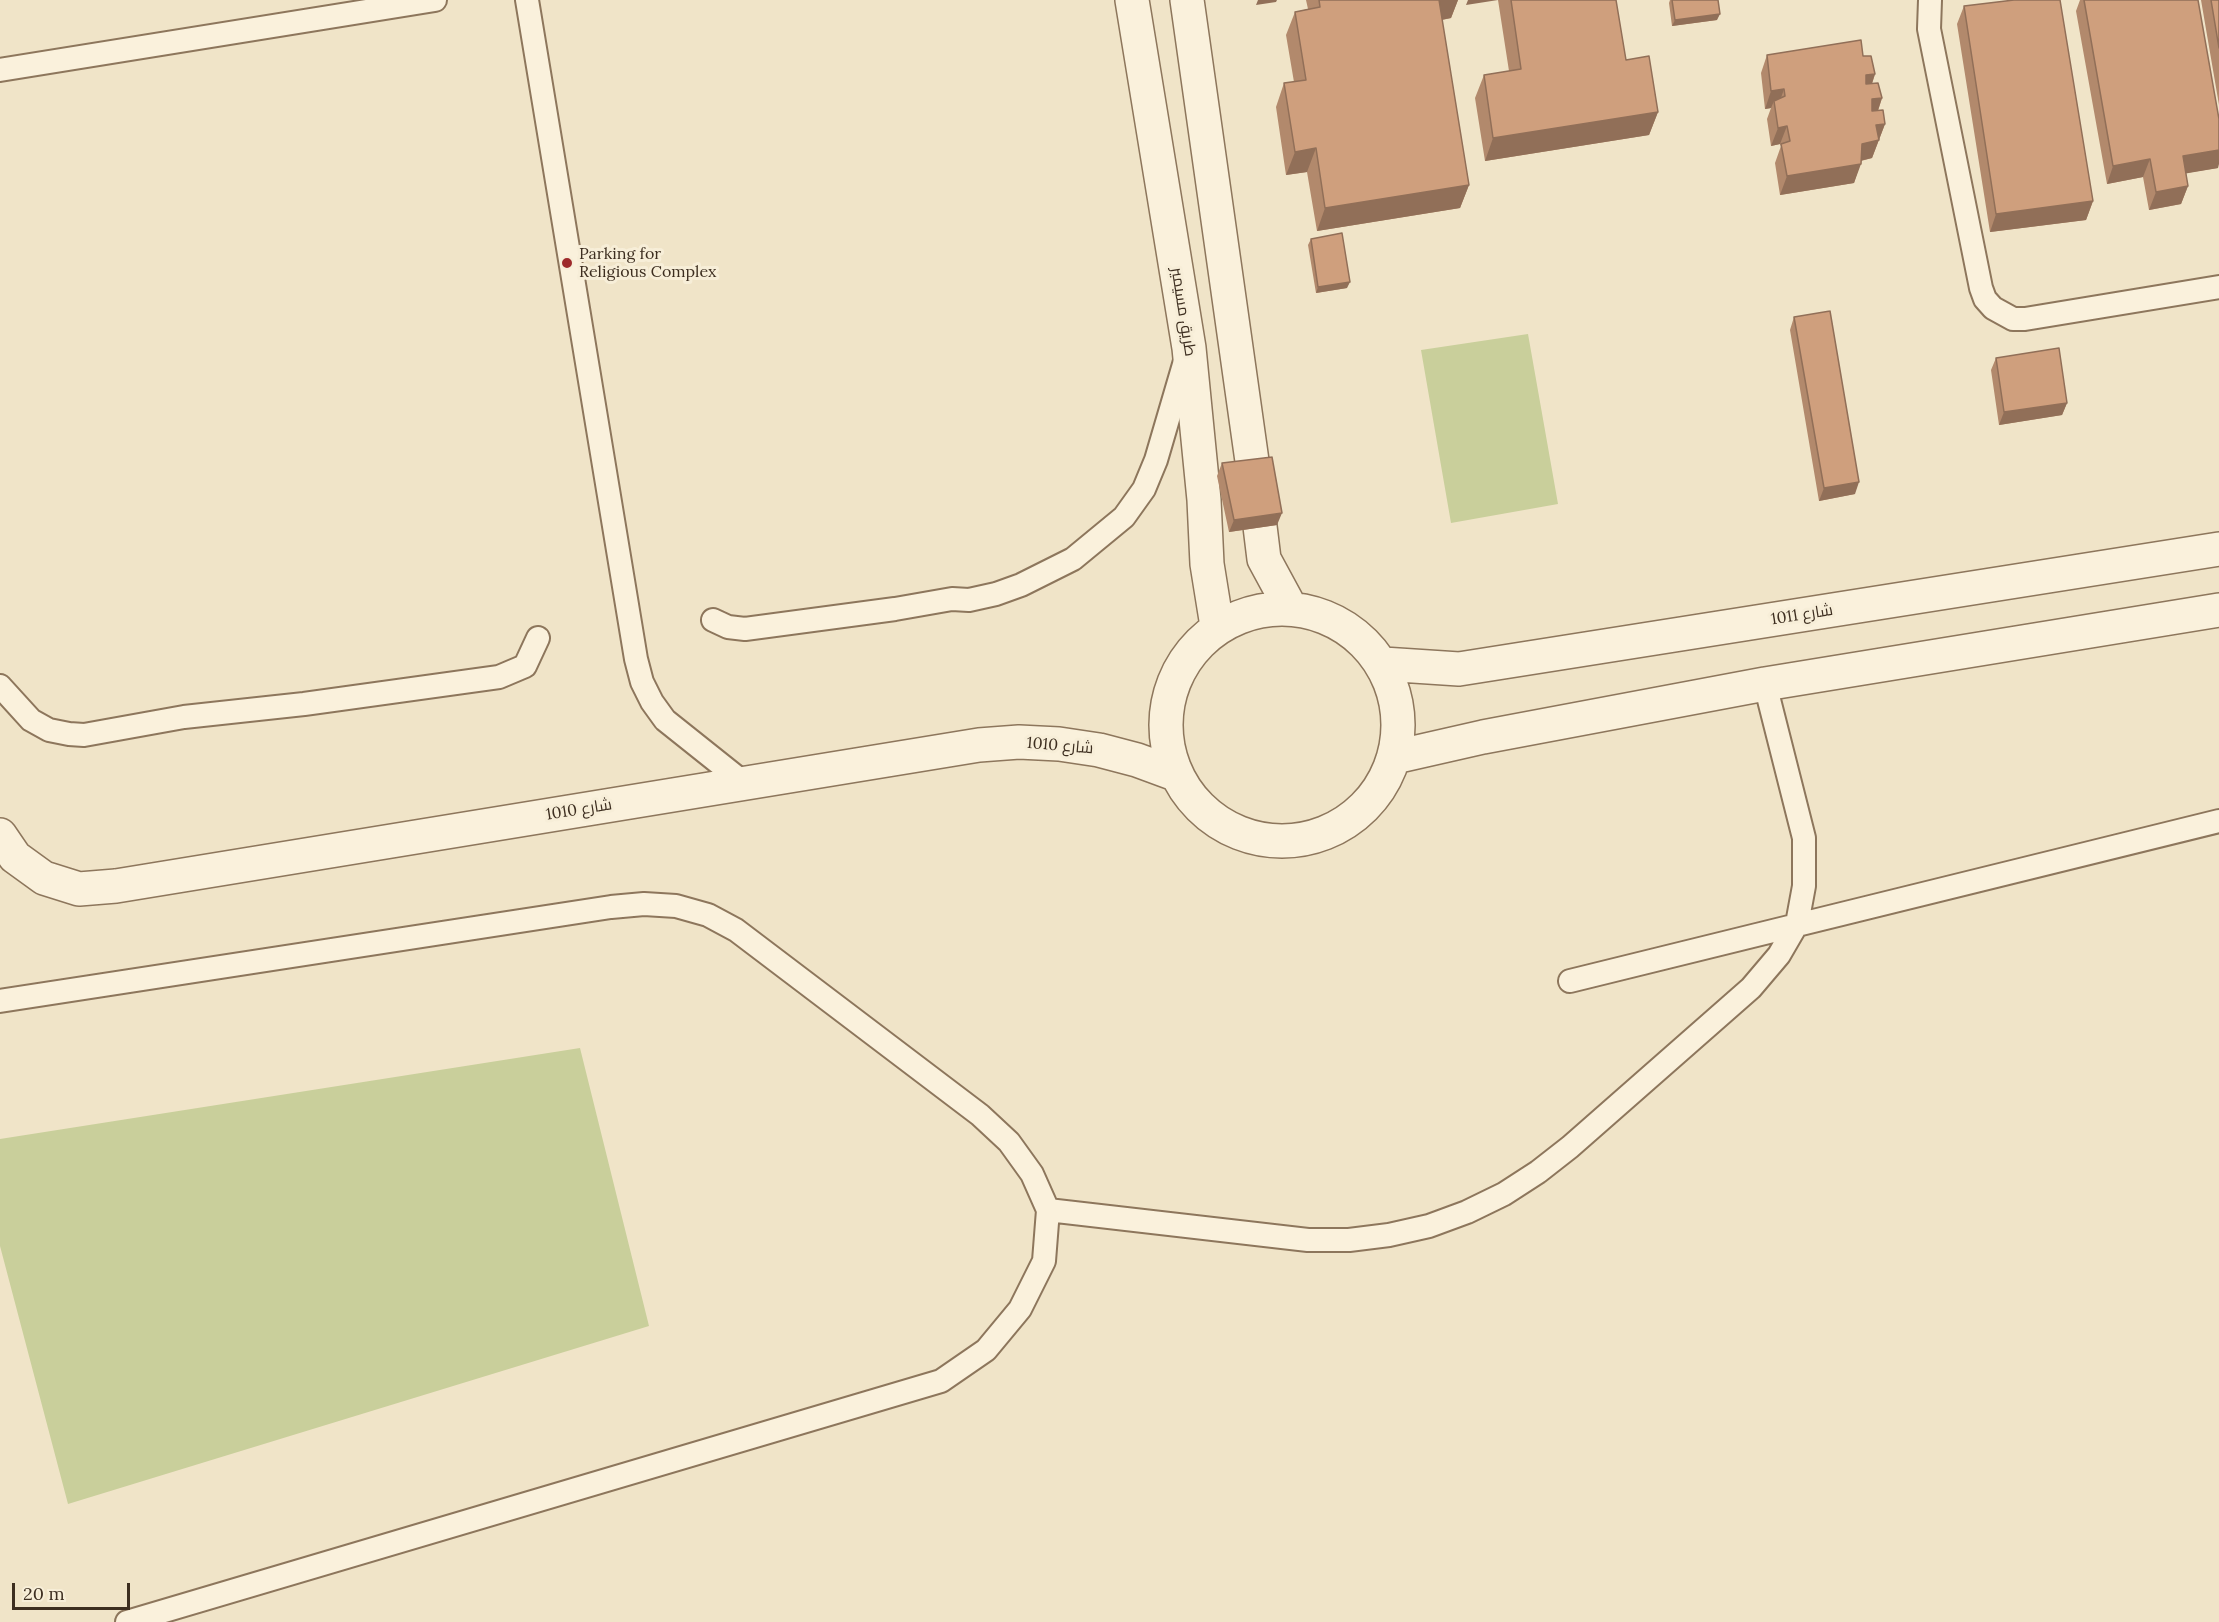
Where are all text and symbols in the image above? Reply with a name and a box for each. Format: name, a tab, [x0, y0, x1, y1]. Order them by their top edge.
place label: Parking for Religious Complex	[579, 244, 717, 282]
marker: Parking for Religious Complex	[560, 256, 574, 270]
street label: طريق مسيمير	[1166, 266, 1200, 358]
street label: شارع 1011	[1770, 601, 1834, 629]
street label: شارع 1010	[1026, 734, 1094, 758]
street label: شارع 1010	[545, 795, 613, 825]
scale bar	[15, 1571, 134, 1609]
text: 20 m	[23, 1582, 65, 1605]

